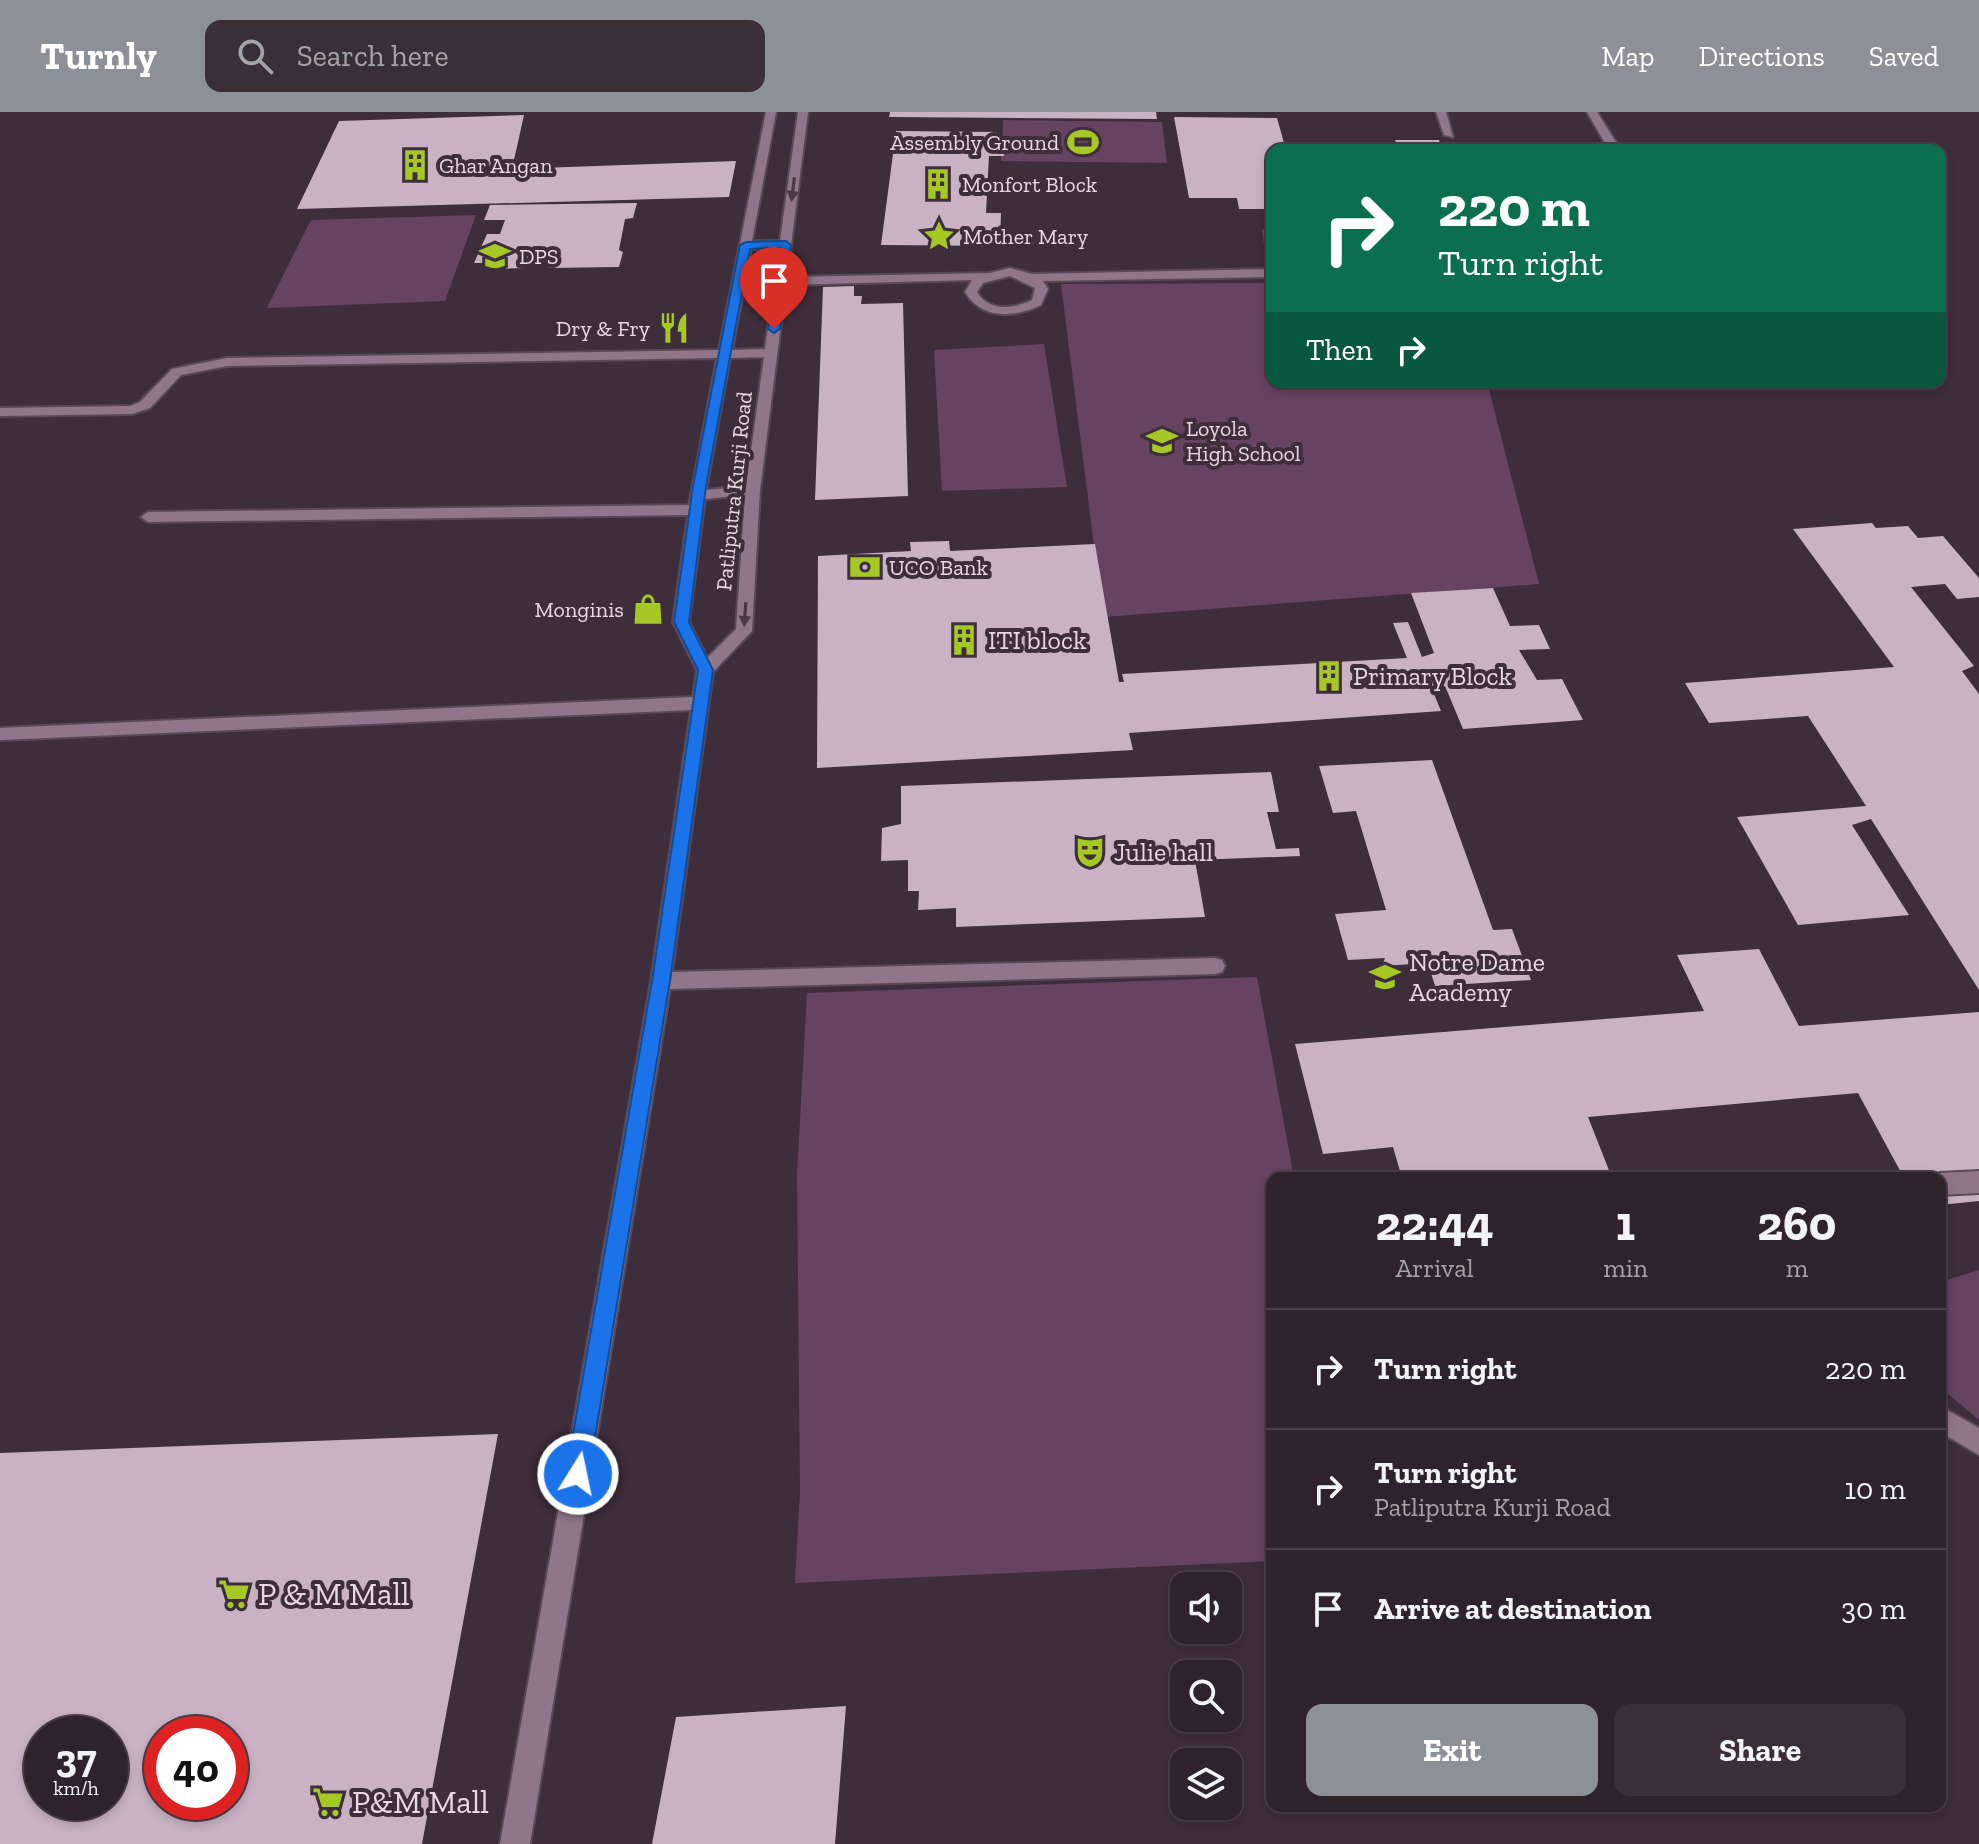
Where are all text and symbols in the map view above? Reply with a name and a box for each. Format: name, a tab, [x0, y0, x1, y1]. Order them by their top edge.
search box	[205, 20, 765, 92]
text: Turnly	[40, 33, 157, 79]
icon: search	[233, 34, 277, 78]
text: Search here	[297, 38, 449, 74]
text: Map	[1601, 40, 1654, 73]
text: Directions	[1698, 40, 1825, 73]
text: Saved	[1869, 40, 1939, 73]
sports icon: Assembly Ground	[1066, 125, 1100, 159]
place label: Assembly Ground	[890, 129, 1059, 156]
building icon: Ghar Angan	[398, 148, 432, 182]
place label: Ghar Angan	[439, 152, 553, 179]
building icon: Monfort Block	[921, 167, 955, 201]
place label: Monfort Block	[962, 171, 1098, 198]
text: 220 m	[1438, 173, 1590, 240]
icon: right	[1306, 176, 1410, 280]
one-way arrow	[786, 177, 799, 202]
place icon: Mother Mary	[922, 219, 956, 253]
place label: Mother Mary	[963, 223, 1089, 250]
school or university icon: DPS	[478, 239, 512, 273]
text: Turn right	[1438, 241, 1603, 284]
place label: DPS	[519, 243, 559, 270]
pin	[740, 247, 808, 329]
icon: arrive	[752, 259, 796, 303]
restaurant icon: Dry & Fry	[657, 311, 691, 345]
place label: Dry & Fry	[556, 315, 651, 342]
icon: right	[1389, 328, 1433, 372]
text: Then	[1306, 332, 1373, 368]
street label: Patliputra Kurji Road	[710, 390, 758, 592]
place label: Loyola High School	[1186, 415, 1301, 467]
school or university icon: Loyola High School	[1145, 424, 1179, 458]
bank icon: UCO Bank	[848, 550, 882, 584]
place label: UCO Bank	[889, 554, 988, 581]
shop icon: Monginis	[631, 592, 665, 626]
place label: Monginis	[535, 596, 624, 623]
one-way arrow	[738, 602, 751, 627]
building icon: ITI block	[947, 623, 981, 657]
place label: ITI block	[988, 624, 1087, 656]
building icon: Primary Block	[1312, 659, 1346, 693]
place label: Primary Block	[1353, 660, 1512, 692]
theatre icon: Julie hall	[1073, 835, 1107, 869]
place label: Julie hall	[1114, 836, 1213, 868]
place label: Notre Dame Academy	[1409, 946, 1545, 1008]
school or university icon: Notre Dame Academy	[1368, 960, 1402, 994]
text: 22:44	[1376, 1195, 1494, 1252]
text: 1	[1616, 1195, 1635, 1252]
text: 260	[1757, 1195, 1836, 1252]
text: Arrival	[1395, 1252, 1474, 1284]
text: min	[1603, 1252, 1648, 1284]
text: m	[1786, 1252, 1808, 1284]
icon: right	[1306, 1347, 1350, 1391]
text: Turn right	[1374, 1351, 1516, 1387]
text: 220 m	[1825, 1351, 1906, 1387]
position arrow	[536, 1432, 620, 1516]
text: Turn right	[1374, 1455, 1516, 1491]
icon: right	[1306, 1467, 1350, 1511]
text: 10 m	[1844, 1471, 1906, 1507]
text: Patliputra Kurji Road	[1374, 1491, 1611, 1523]
map controls	[1170, 1572, 1242, 1820]
button: sound	[1170, 1572, 1242, 1644]
place label: P & M Mall	[258, 1575, 409, 1613]
supermarket icon: P & M Mall	[217, 1577, 251, 1611]
icon: arrive	[1306, 1587, 1350, 1631]
text: Arrive at destination	[1374, 1591, 1651, 1627]
text: 30 m	[1841, 1591, 1906, 1627]
button: search	[1170, 1660, 1242, 1732]
button: Exit	[1306, 1704, 1598, 1796]
button: Share	[1614, 1704, 1906, 1796]
speed limit sign: 40	[144, 1716, 248, 1820]
text: 37	[55, 1734, 97, 1782]
button: layers	[1170, 1748, 1242, 1820]
text: km/h	[53, 1776, 99, 1800]
place label: P&M Mall	[352, 1783, 489, 1821]
supermarket icon: P&M Mall	[311, 1785, 345, 1819]

